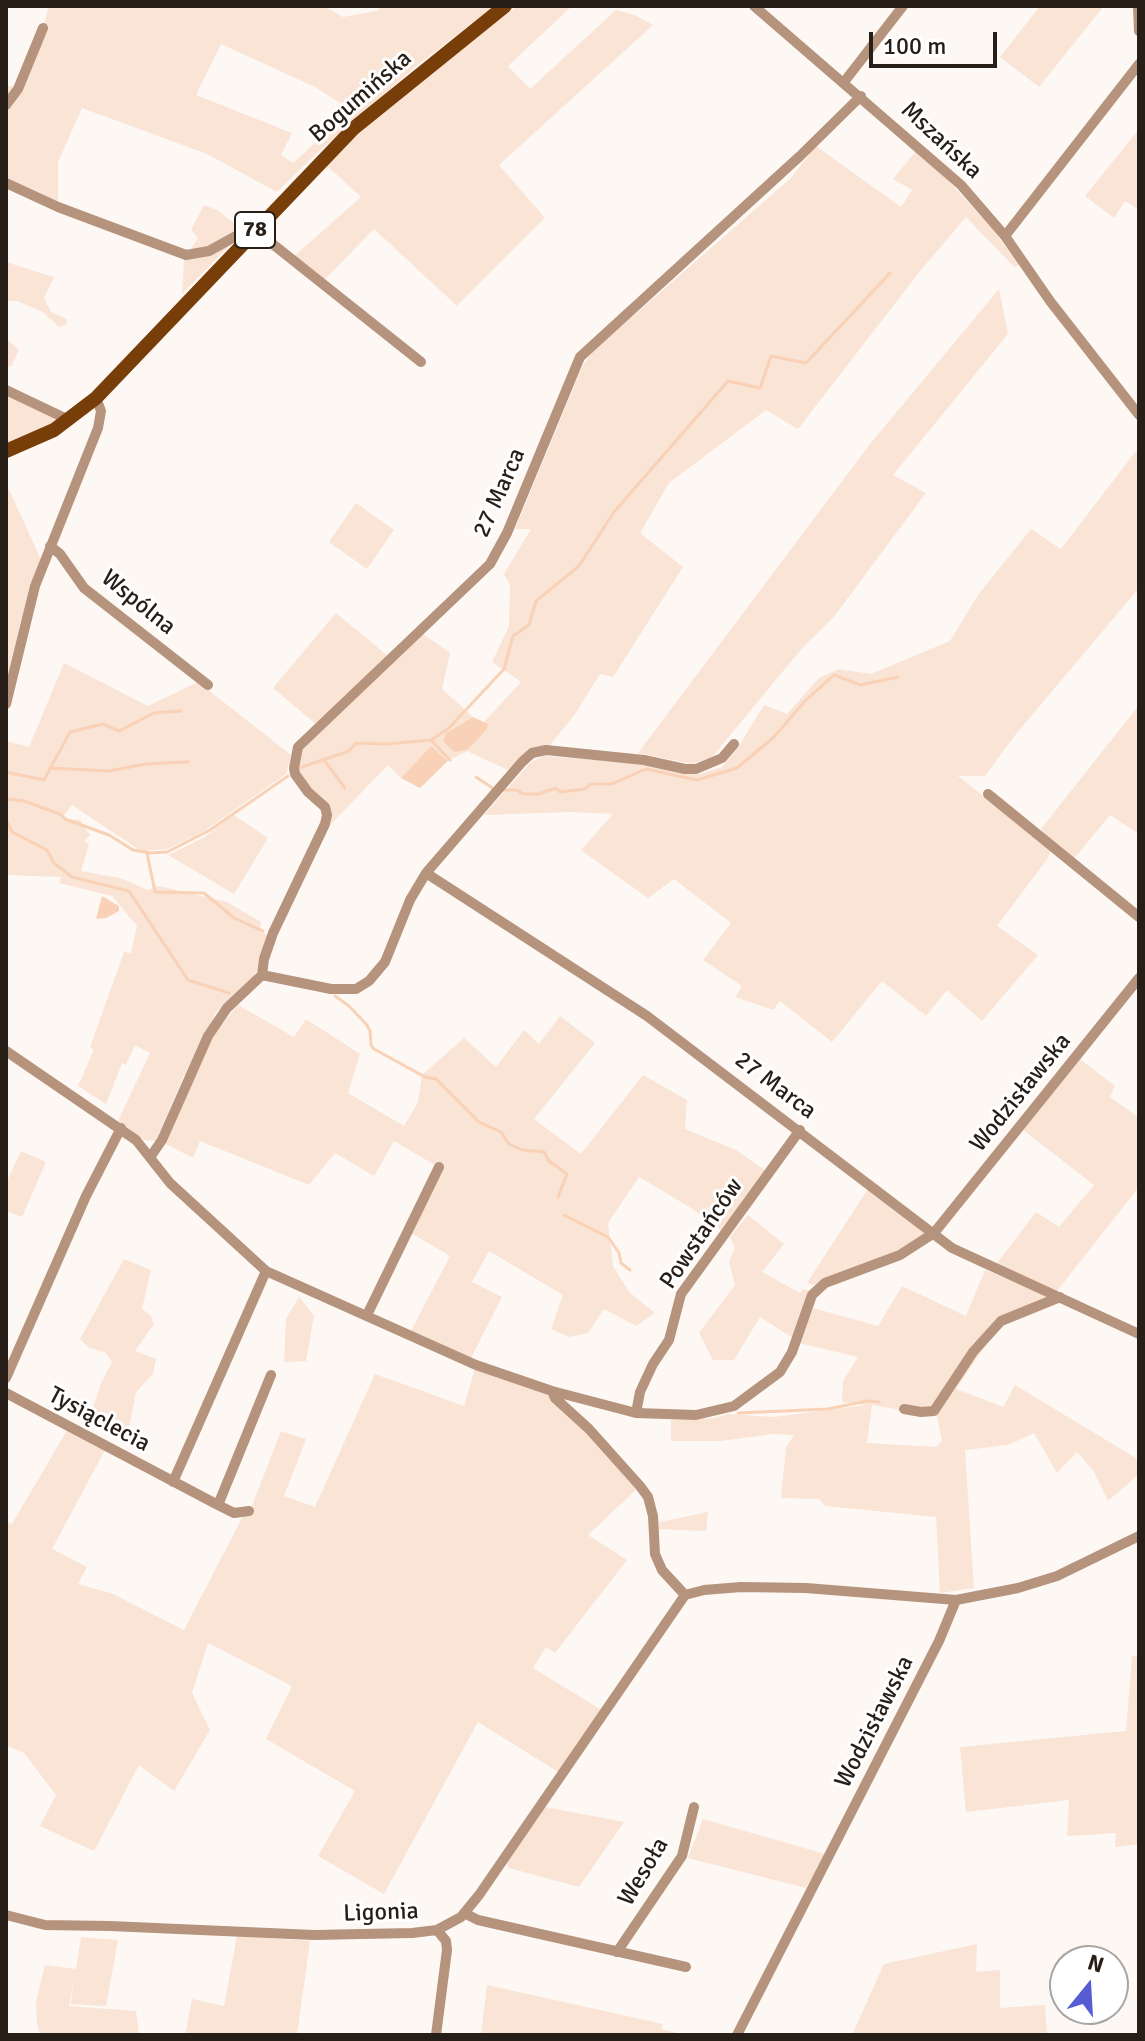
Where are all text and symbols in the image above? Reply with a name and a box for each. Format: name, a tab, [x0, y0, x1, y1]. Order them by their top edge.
scale bar	[873, 16, 1001, 66]
text: 100 m	[883, 31, 946, 61]
street label: Bogumińska	[304, 45, 418, 149]
street label: Mszańska	[894, 96, 988, 186]
road number: 78	[235, 212, 275, 248]
street label: 27 Marca	[468, 444, 532, 542]
street label: Wspólna	[95, 564, 181, 642]
street label: Wodzisławska	[964, 1028, 1078, 1158]
street label: 27 Marca	[729, 1046, 821, 1126]
street label: Powstańców	[654, 1173, 750, 1295]
street label: Tysiąclecia	[43, 1381, 155, 1459]
street label: Wodzisławska	[829, 1651, 921, 1793]
street label: Wesoła	[612, 1833, 676, 1911]
street label: Ligonia	[343, 1897, 419, 1929]
north arrow	[1049, 1945, 1129, 2025]
text: N	[1084, 1948, 1107, 1979]

